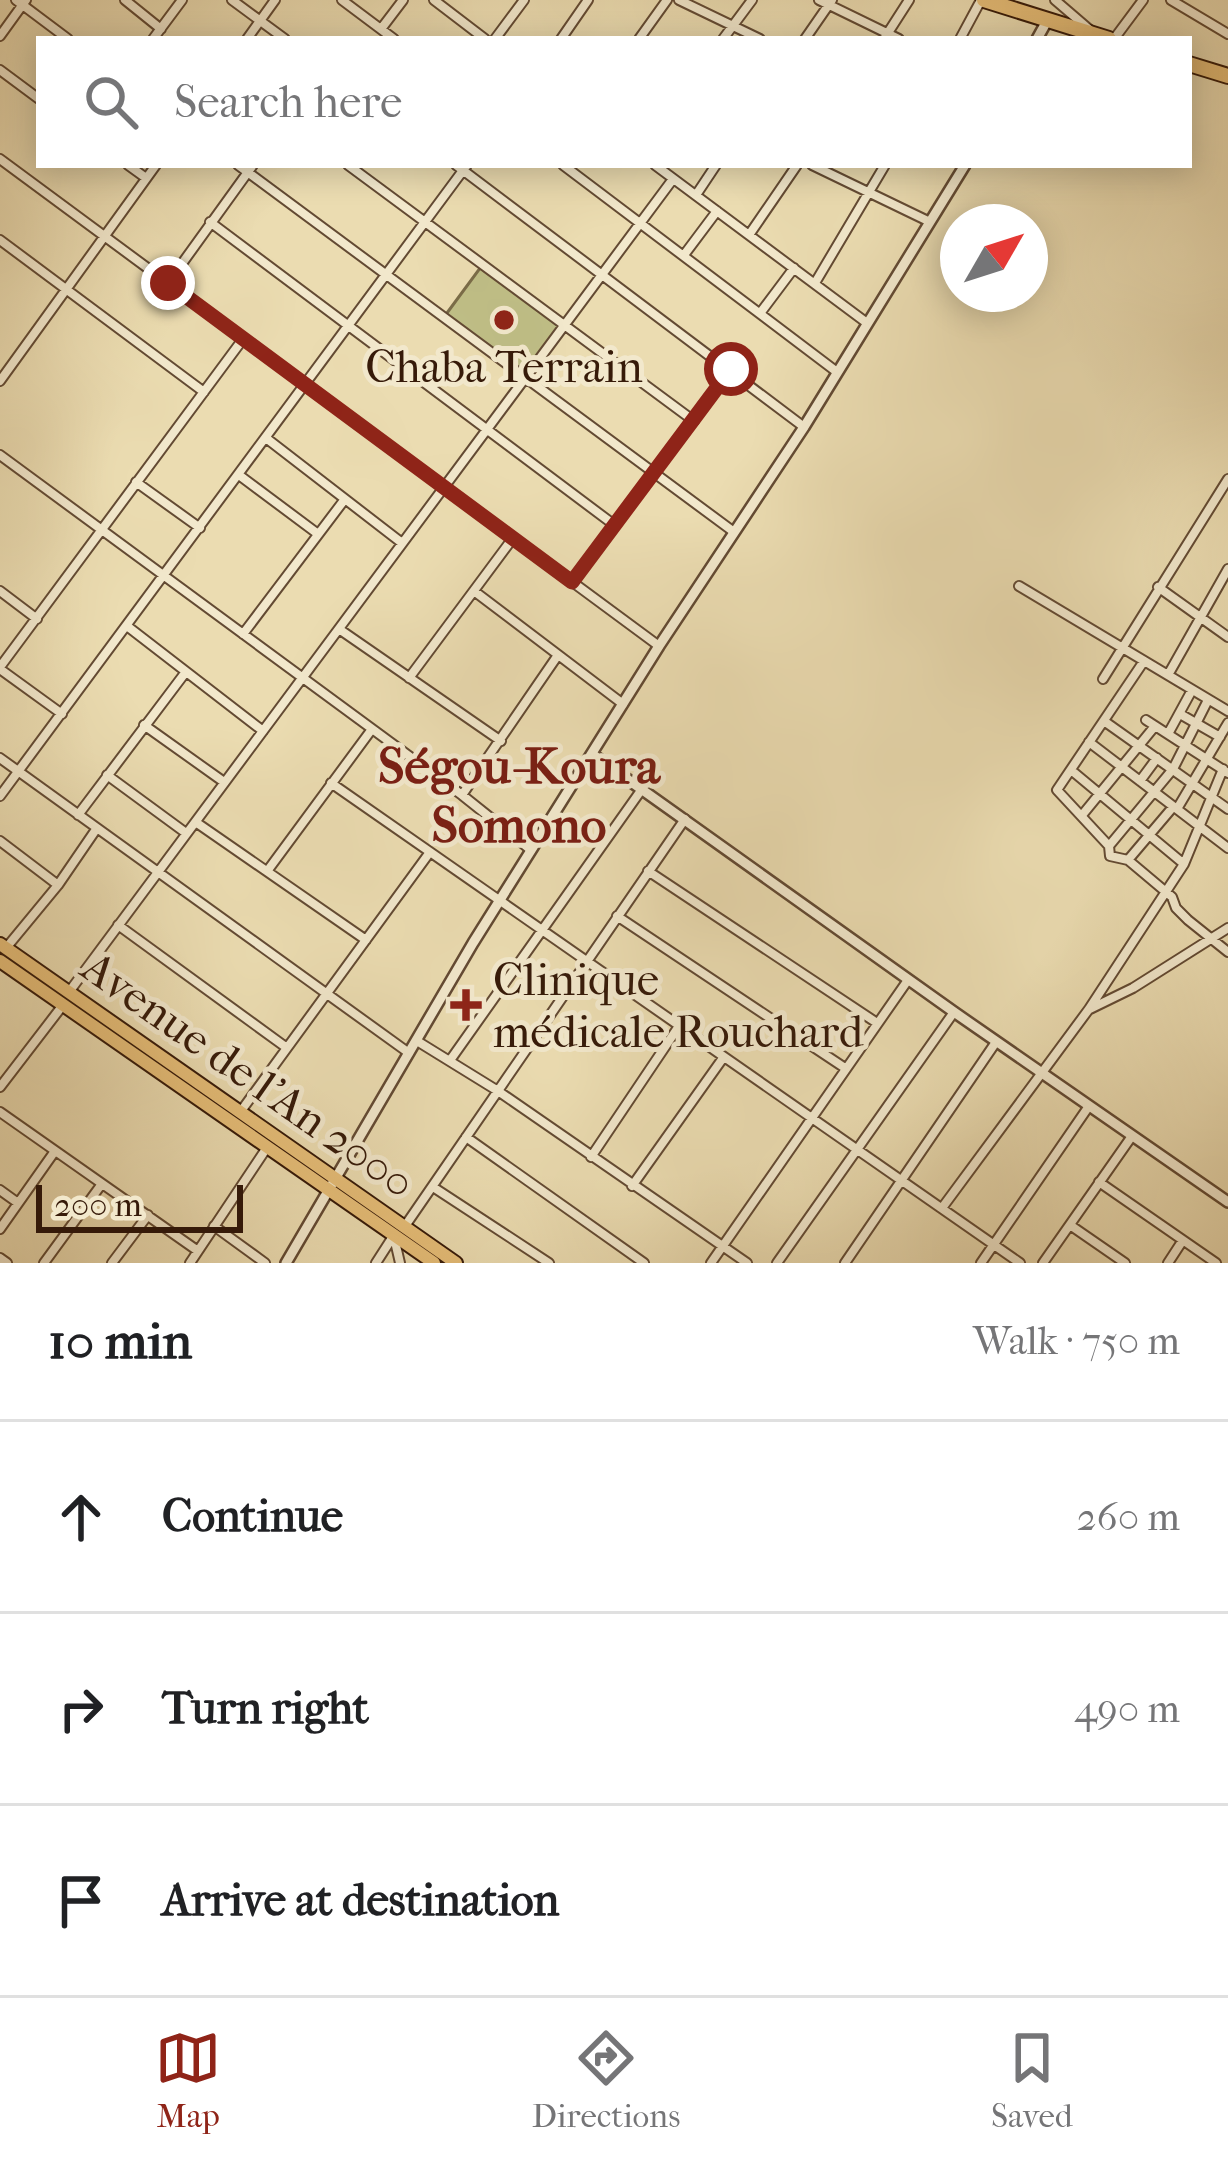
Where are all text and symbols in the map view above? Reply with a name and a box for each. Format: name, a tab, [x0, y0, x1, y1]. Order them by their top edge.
search box	[36, 36, 1192, 168]
icon: search	[78, 69, 144, 135]
text: Search here	[174, 76, 402, 129]
north arrow	[940, 204, 1048, 312]
route end	[141, 256, 195, 310]
marker: Chaba Terrain	[491, 307, 517, 333]
place label: Chaba Terrain	[365, 341, 643, 394]
route start	[704, 342, 758, 396]
district label: Ségou-Koura Somono	[378, 736, 661, 855]
street label: Avenue de l'An 2000	[70, 939, 425, 1210]
place label: Clinique médicale Rouchard	[493, 954, 864, 1059]
marker: Clinique médicale Rouchard	[450, 989, 482, 1021]
scale bar	[36, 1179, 243, 1232]
text: 200 m	[54, 1186, 142, 1225]
text: 10 min	[48, 1311, 192, 1371]
text: Walk · 750 m	[973, 1318, 1180, 1364]
icon: ahead	[48, 1484, 114, 1550]
text: Continue	[162, 1490, 343, 1543]
text: 260 m	[1077, 1494, 1180, 1540]
icon: right	[48, 1676, 114, 1742]
text: Turn right	[162, 1682, 369, 1735]
text: 490 m	[1074, 1686, 1180, 1732]
icon: arrive	[48, 1868, 114, 1934]
text: Arrive at destination	[162, 1874, 559, 1927]
tab: Map	[155, 2025, 221, 2136]
tab: Directions	[532, 2025, 680, 2136]
tab: Saved	[991, 2025, 1073, 2136]

